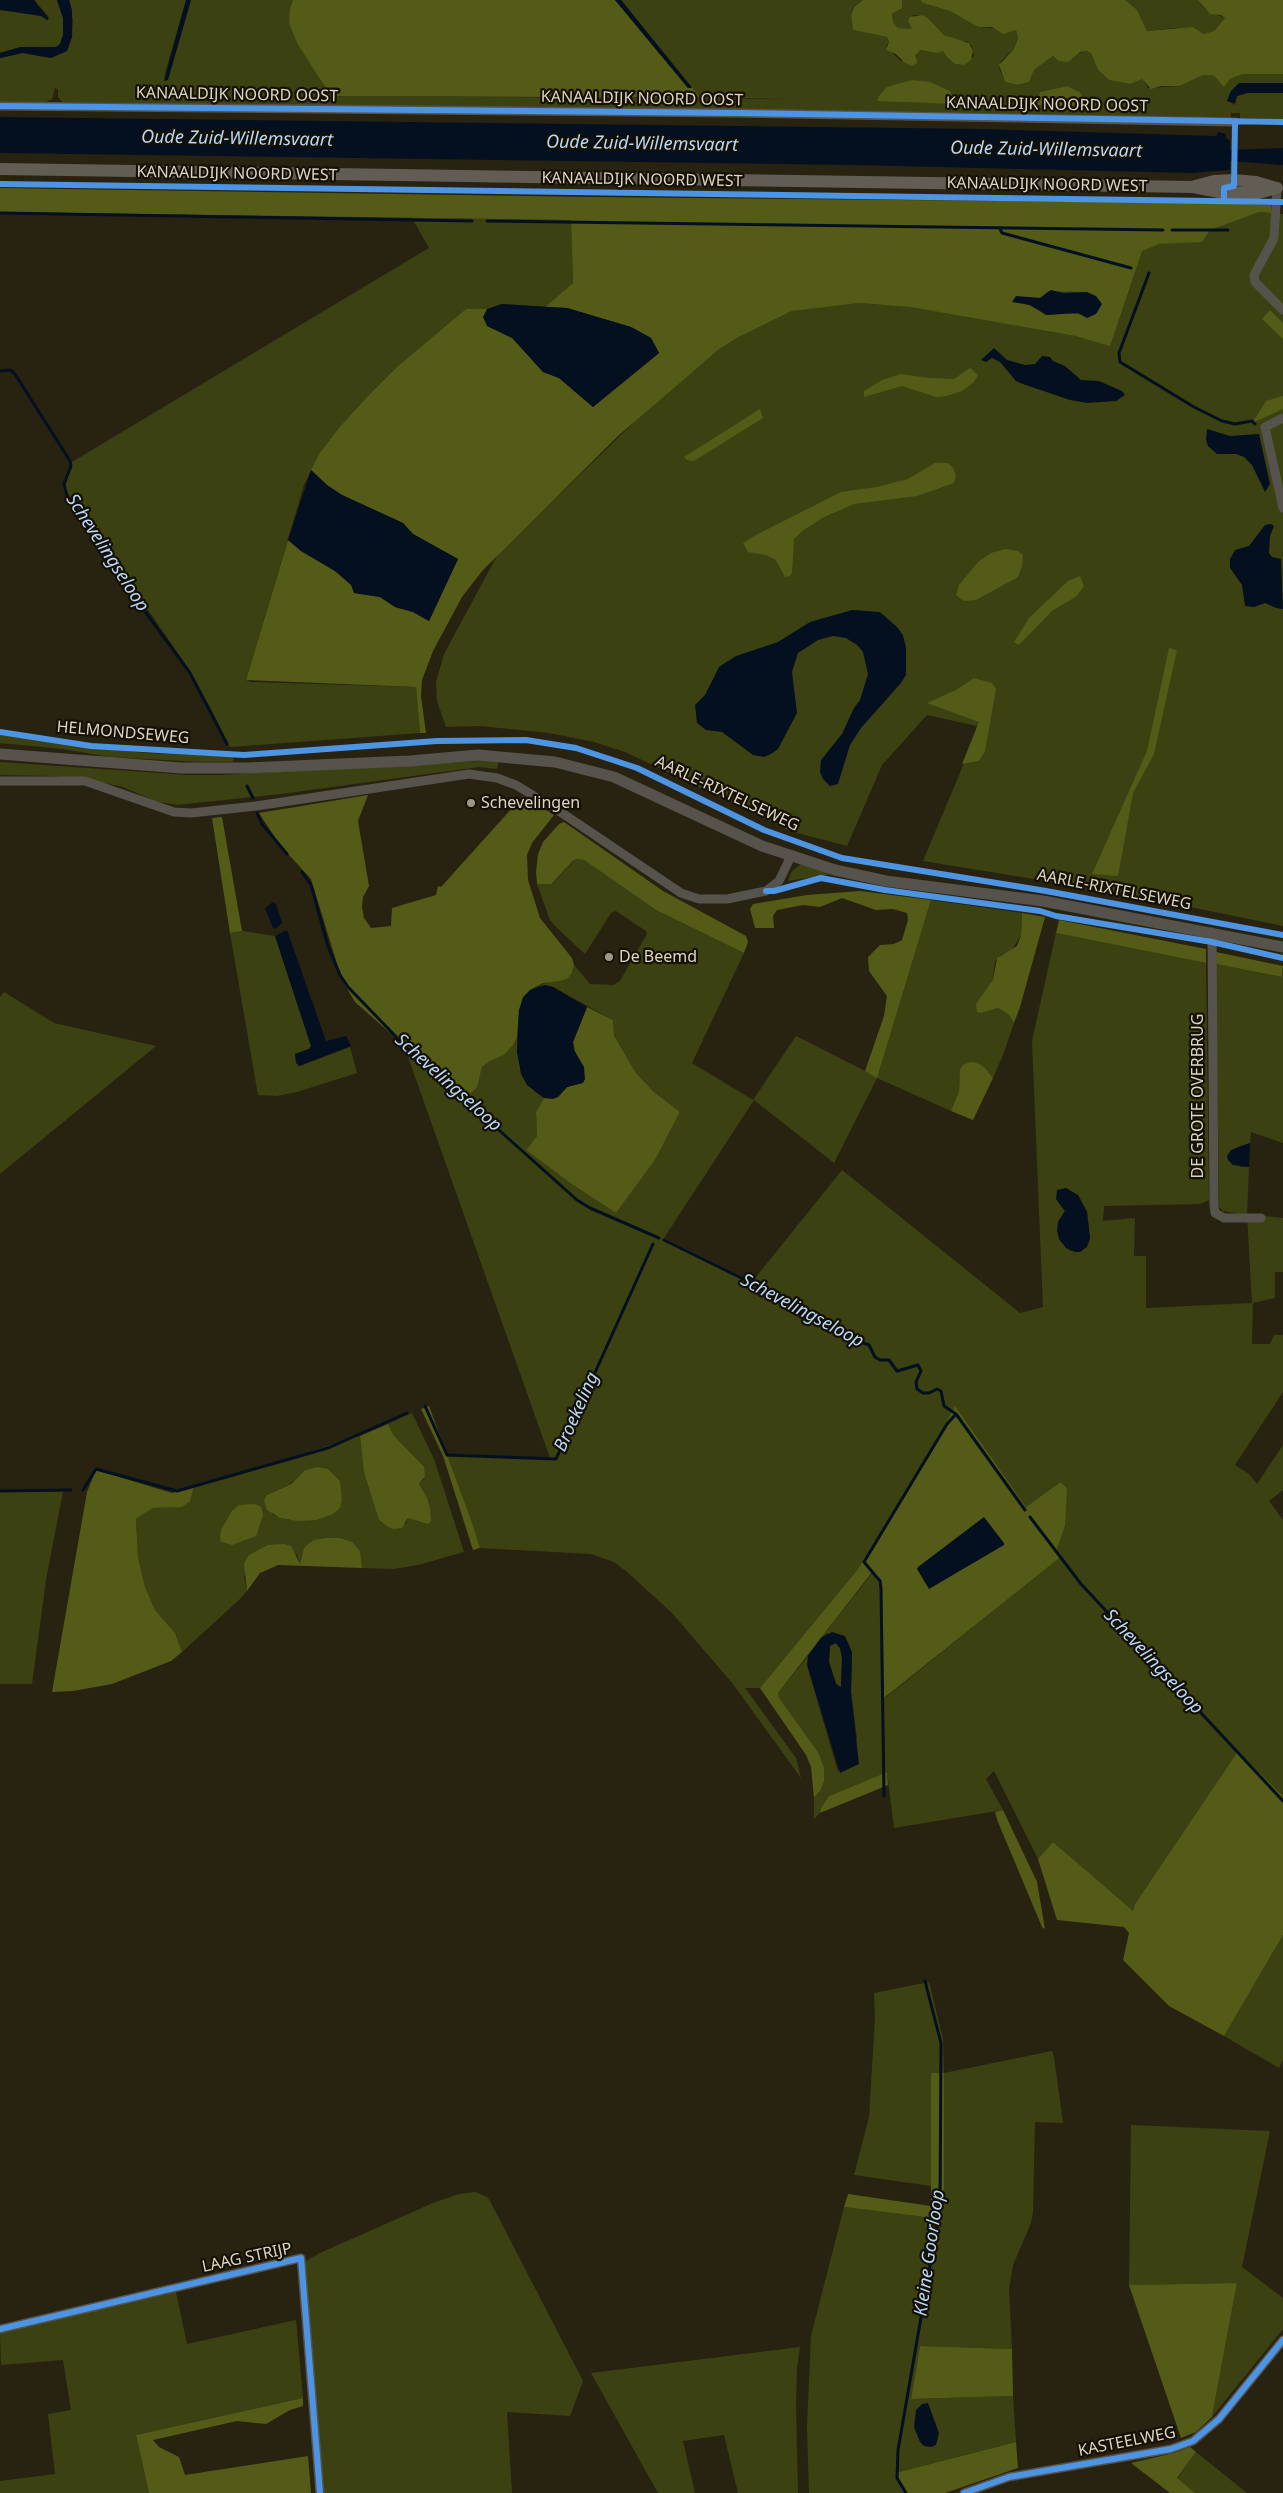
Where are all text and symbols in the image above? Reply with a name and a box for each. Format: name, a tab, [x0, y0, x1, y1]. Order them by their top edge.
street label: KANAALDIJK NOORD OOST	[136, 84, 338, 106]
street label: KANAALDIJK NOORD OOST	[541, 88, 743, 110]
street label: KANAALDIJK NOORD OOST	[946, 94, 1148, 116]
water label: Oude Zuid-Willemsvaart	[141, 127, 333, 151]
water label: Oude Zuid-Willemsvaart	[546, 132, 738, 156]
water label: Oude Zuid-Willemsvaart	[950, 138, 1142, 162]
street label: KANAALDIJK NOORD WEST	[136, 163, 338, 185]
street label: KANAALDIJK NOORD WEST	[541, 169, 743, 191]
street label: KANAALDIJK NOORD WEST	[946, 174, 1148, 196]
water label: Schevelingseloop	[61, 490, 153, 616]
street label: HELMONDSEWEG	[56, 718, 190, 748]
street label: AARLE-RIXTELSEWEG	[652, 752, 802, 836]
place label: Schevelingen	[481, 793, 580, 813]
marker: Schevelingen	[465, 797, 477, 809]
street label: AARLE-RIXTELSEWEG	[1035, 866, 1193, 914]
place label: De Beemd	[619, 947, 697, 967]
marker: De Beemd	[603, 951, 615, 963]
street label: DE GROTE OVERBRUG	[1188, 1014, 1208, 1178]
water label: Schevelingseloop	[390, 1030, 506, 1136]
water label: Schevelingseloop	[737, 1270, 867, 1352]
water label: Broekeling	[550, 1369, 604, 1455]
water label: Schevelingseloop	[1099, 1605, 1207, 1719]
water label: Kleine Goorloop	[910, 2188, 950, 2318]
street label: LAAG STRIJP	[200, 2239, 294, 2277]
street label: KASTEELWEG	[1077, 2423, 1177, 2461]

